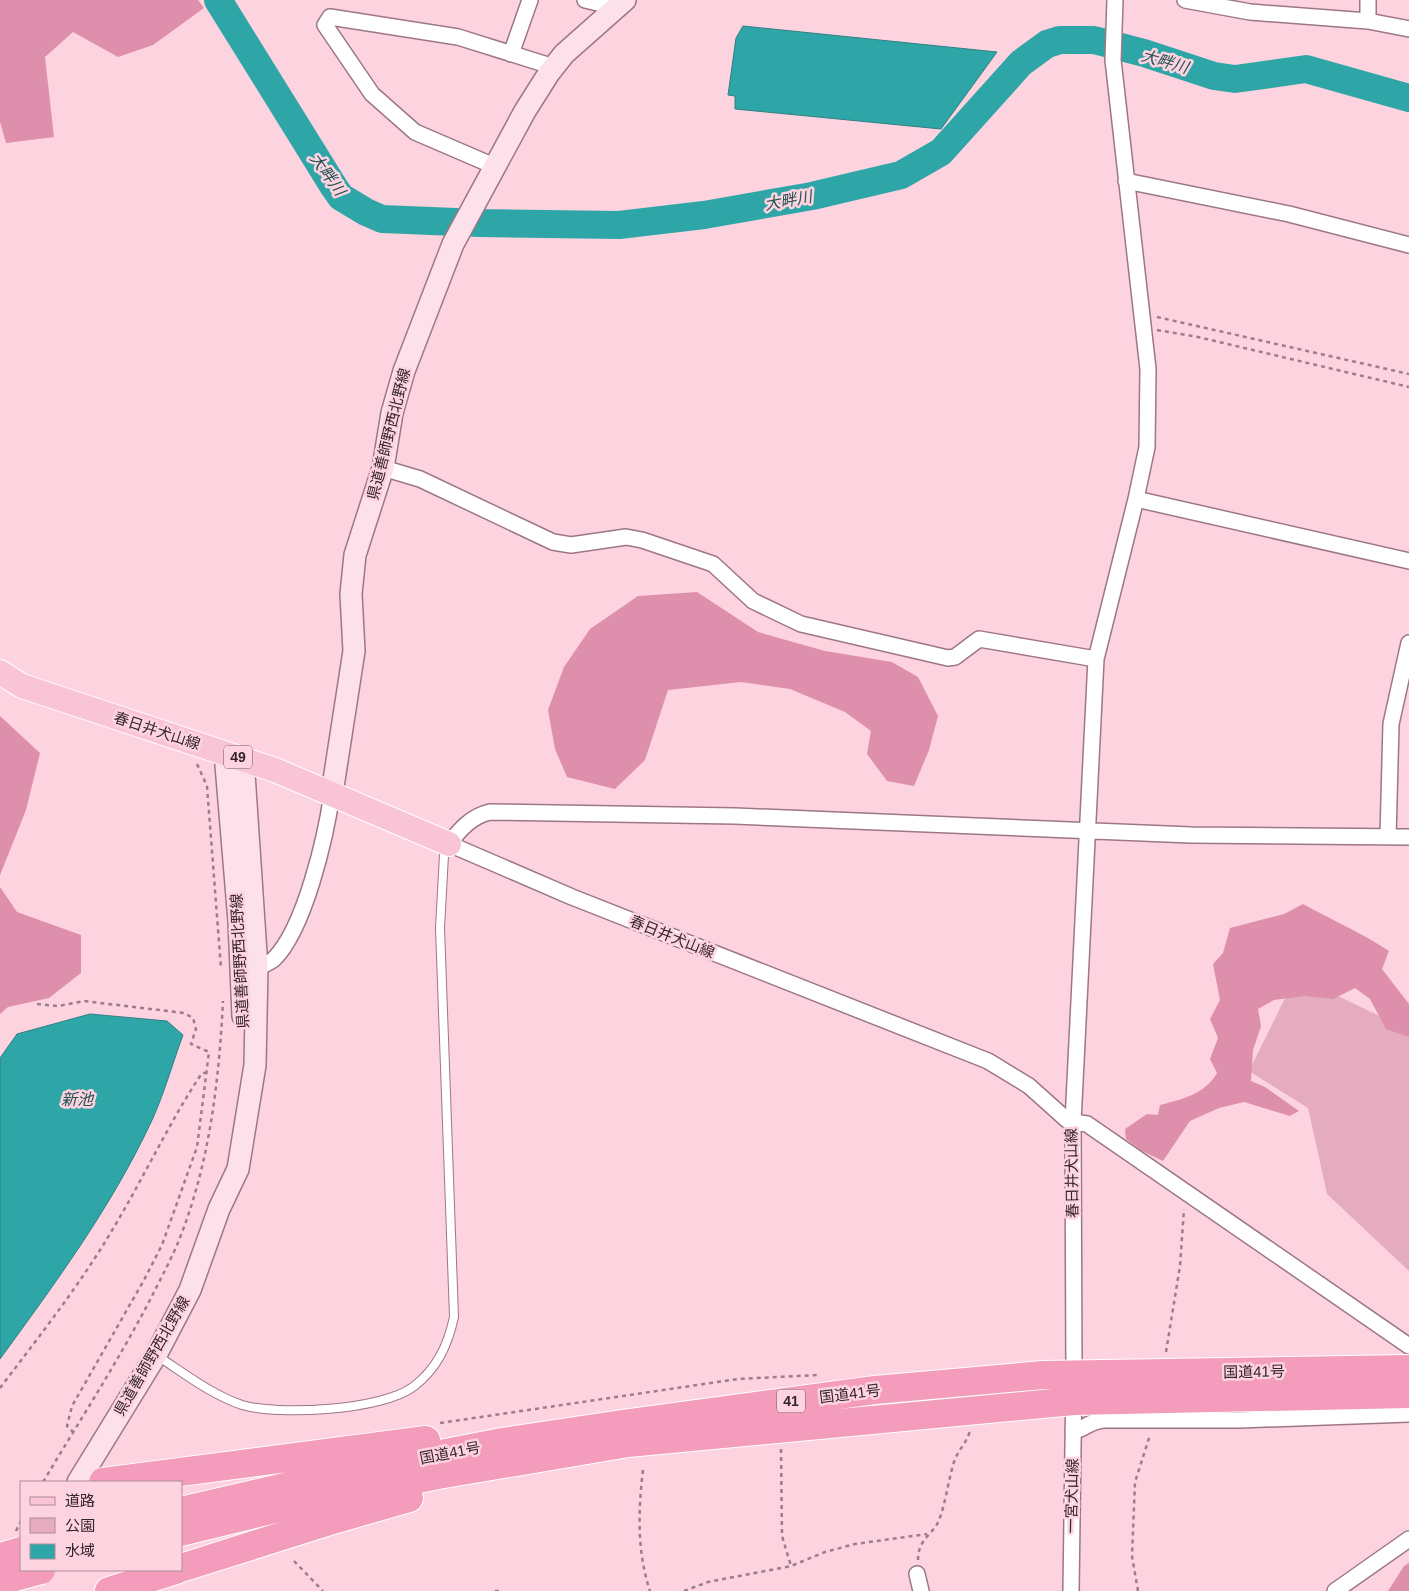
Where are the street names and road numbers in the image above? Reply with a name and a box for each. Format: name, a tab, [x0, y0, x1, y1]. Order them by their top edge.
street label: 県道善師野西北野線	[364, 366, 413, 501]
street label: 春日井犬山線	[112, 709, 203, 753]
road number: 49	[224, 746, 252, 769]
street label: 県道善師野西北野線	[227, 893, 252, 1029]
street label: 春日井犬山線	[627, 912, 717, 961]
street label: 春日井犬山線	[1062, 1128, 1081, 1218]
street label: 県道善師野西北野線	[110, 1293, 193, 1418]
street label: 国道41号	[1223, 1362, 1285, 1381]
street label: 国道41号	[818, 1381, 882, 1406]
road number: 41	[777, 1390, 805, 1412]
street label: 国道41号	[418, 1438, 482, 1467]
street label: 一宮犬山線	[1062, 1458, 1081, 1534]

